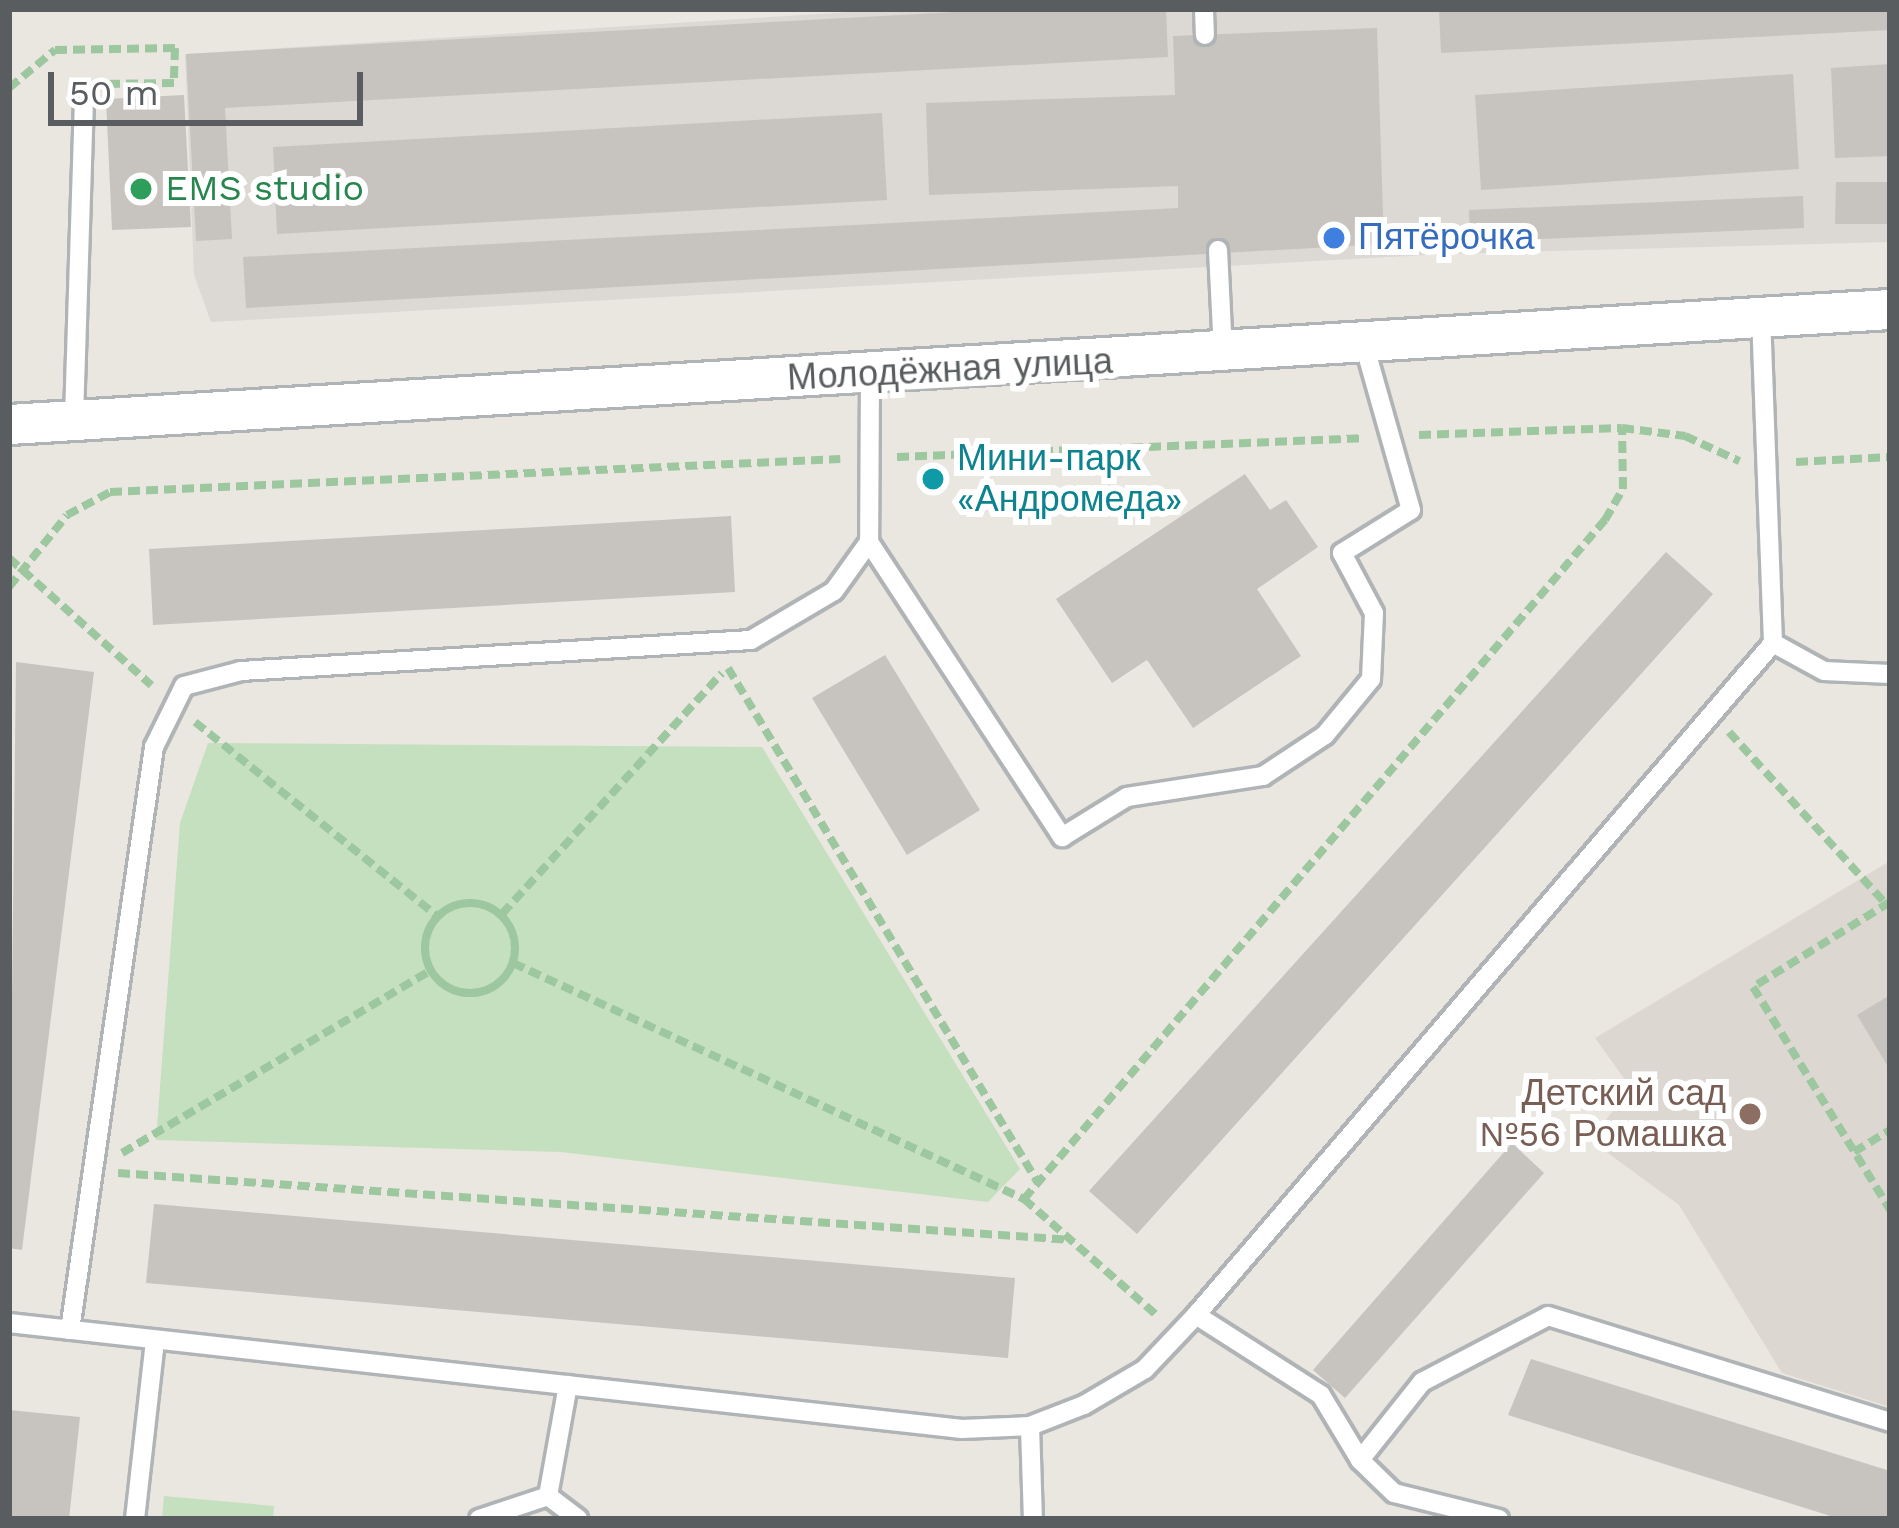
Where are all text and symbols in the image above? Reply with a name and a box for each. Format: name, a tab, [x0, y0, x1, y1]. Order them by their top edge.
scale bar	[54, 48, 369, 122]
text: 50 m	[69, 72, 159, 114]
place label: EMS studio	[165, 167, 364, 211]
marker: EMS studio	[128, 176, 154, 202]
place label: Пятёрочка	[1358, 216, 1534, 260]
marker: Пятёрочка	[1321, 225, 1347, 251]
street label: Молодёжная улица	[786, 340, 1114, 400]
place label: Мини-парк «Андромеда»	[957, 436, 1182, 521]
marker: Мини-парк «Андромеда»	[920, 466, 946, 492]
place label: Детский сад №56 Ромашка	[1479, 1071, 1726, 1156]
marker: Детский сад №56 Ромашка	[1737, 1101, 1763, 1127]

